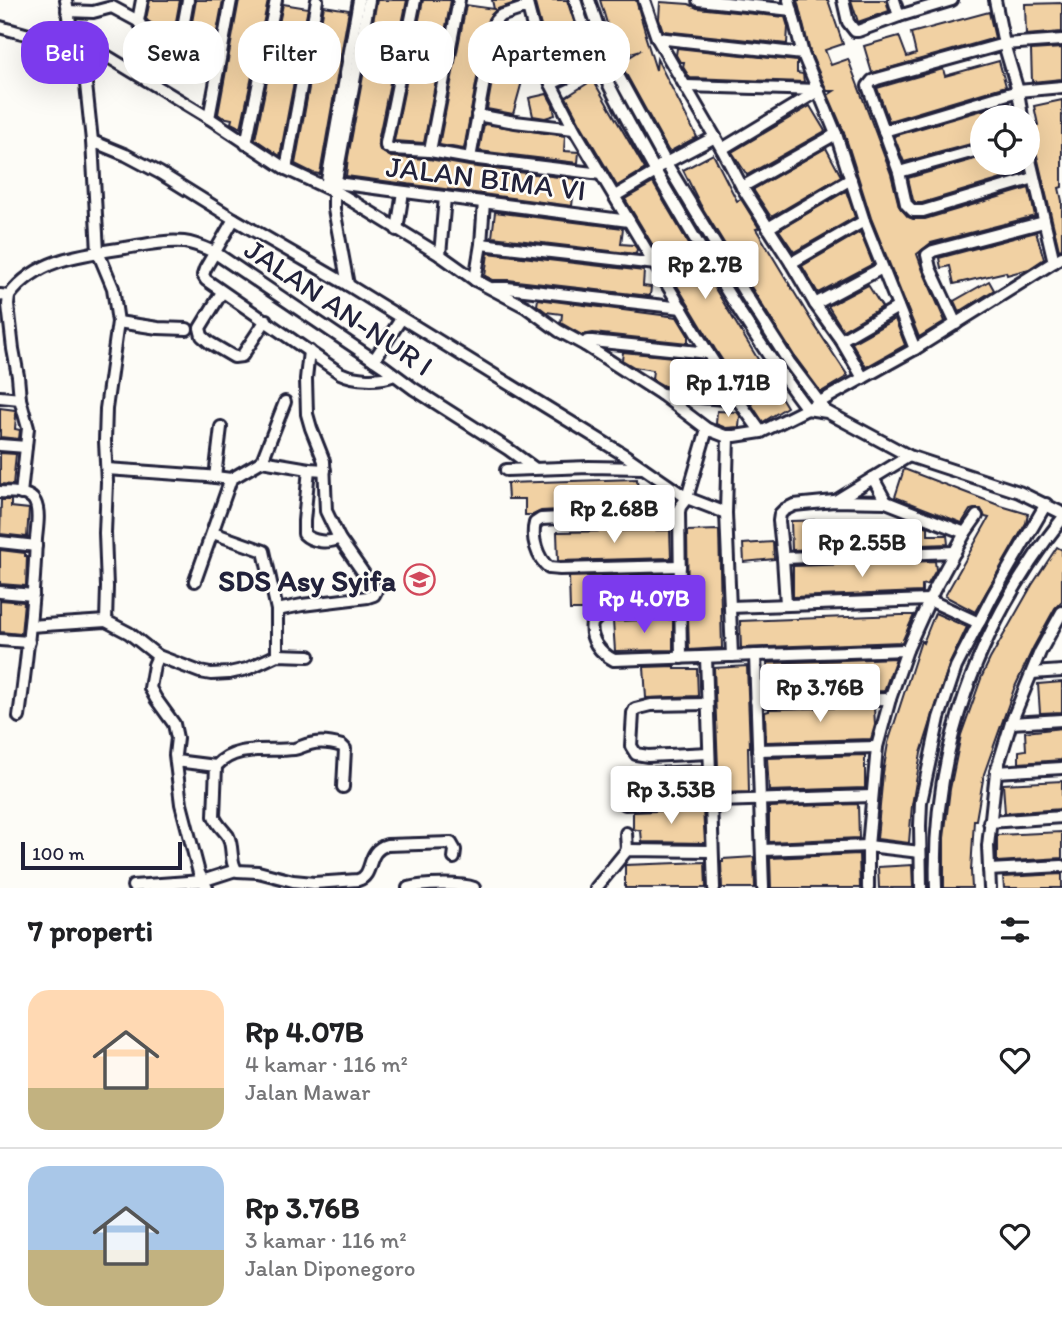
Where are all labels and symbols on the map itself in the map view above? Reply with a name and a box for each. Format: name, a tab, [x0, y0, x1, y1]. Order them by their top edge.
street label: JALAN BIMA VI	[384, 147, 588, 209]
street label: JALAN AN-NUR I	[238, 230, 440, 384]
pin: Rp 2.7B	[640, 242, 770, 301]
pin: Rp 1.71B	[656, 360, 800, 419]
pin: Rp 2.68B	[542, 486, 686, 545]
pin: Rp 2.55B	[790, 520, 934, 579]
place label: SDS Asy Syifa	[218, 562, 396, 599]
school or university icon: SDS Asy Syifa	[402, 563, 436, 597]
pin: Rp 4.07B	[572, 576, 716, 635]
pin: Rp 3.76B	[748, 664, 892, 724]
pin: Rp 3.53B	[599, 766, 743, 826]
scale bar	[21, 839, 182, 871]

